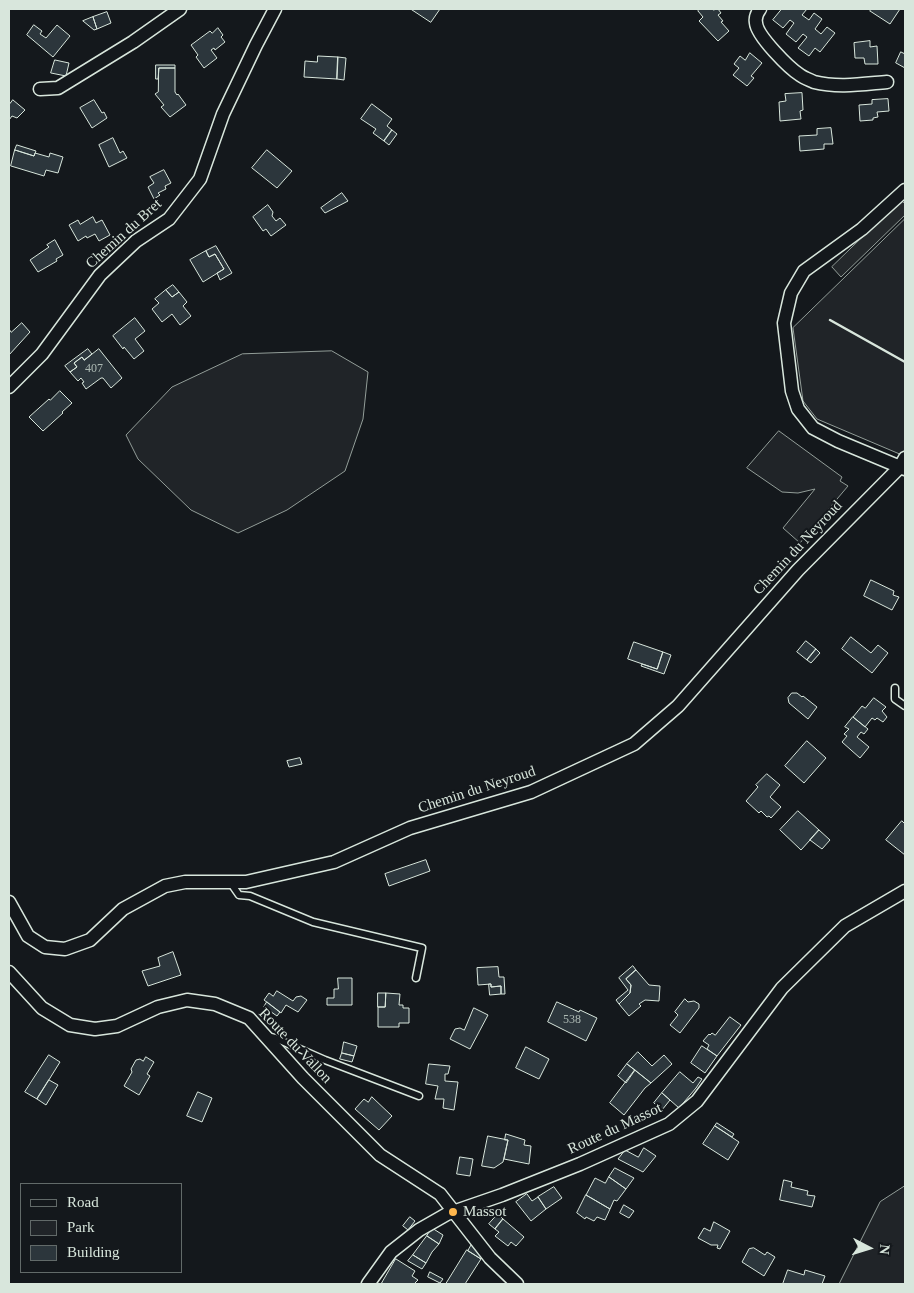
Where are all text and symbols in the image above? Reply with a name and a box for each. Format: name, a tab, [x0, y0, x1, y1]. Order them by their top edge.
street label: Chemin du Bret	[82, 195, 166, 273]
house number: 407	[85, 362, 103, 376]
street label: Chemin du Neyroud	[750, 497, 846, 599]
street label: Chemin du Neyroud	[416, 763, 538, 817]
street label: Route du Vallon	[255, 1005, 335, 1087]
house number: 538	[563, 1013, 581, 1027]
street label: Route du Massot	[565, 1099, 665, 1159]
legend	[20, 1183, 182, 1273]
text: Road	[67, 1194, 99, 1210]
place label: Massot	[463, 1203, 506, 1221]
marker: Massot	[447, 1206, 459, 1218]
text: Park	[67, 1219, 95, 1235]
north arrow	[844, 1223, 894, 1273]
text: Building	[67, 1244, 120, 1260]
text: N	[877, 1244, 892, 1255]

